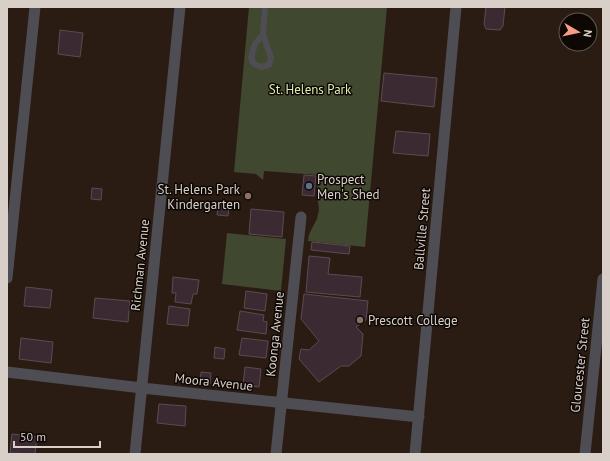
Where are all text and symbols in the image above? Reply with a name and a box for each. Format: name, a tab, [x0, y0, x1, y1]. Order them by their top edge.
north arrow	[558, 12, 598, 52]
text: N	[580, 29, 595, 38]
park label: St. Helens Park	[269, 81, 352, 98]
place label: Prospect Men's Shed	[317, 171, 380, 203]
place label: St. Helens Park Kindergarten	[158, 181, 241, 213]
marker: Prospect Men's Shed	[304, 181, 314, 191]
street label: Ballville Street	[410, 187, 434, 271]
marker: St. Helens Park Kindergarten	[243, 191, 253, 201]
street label: Richman Avenue	[127, 218, 153, 312]
street label: Koonga Avenue	[262, 291, 288, 377]
place label: Prescott College	[368, 312, 458, 329]
marker: Prescott College	[355, 315, 365, 325]
street label: Gloucester Street	[567, 316, 593, 413]
street label: Moora Avenue	[174, 369, 254, 395]
scale bar	[14, 423, 100, 449]
text: 50 m	[20, 429, 46, 444]

